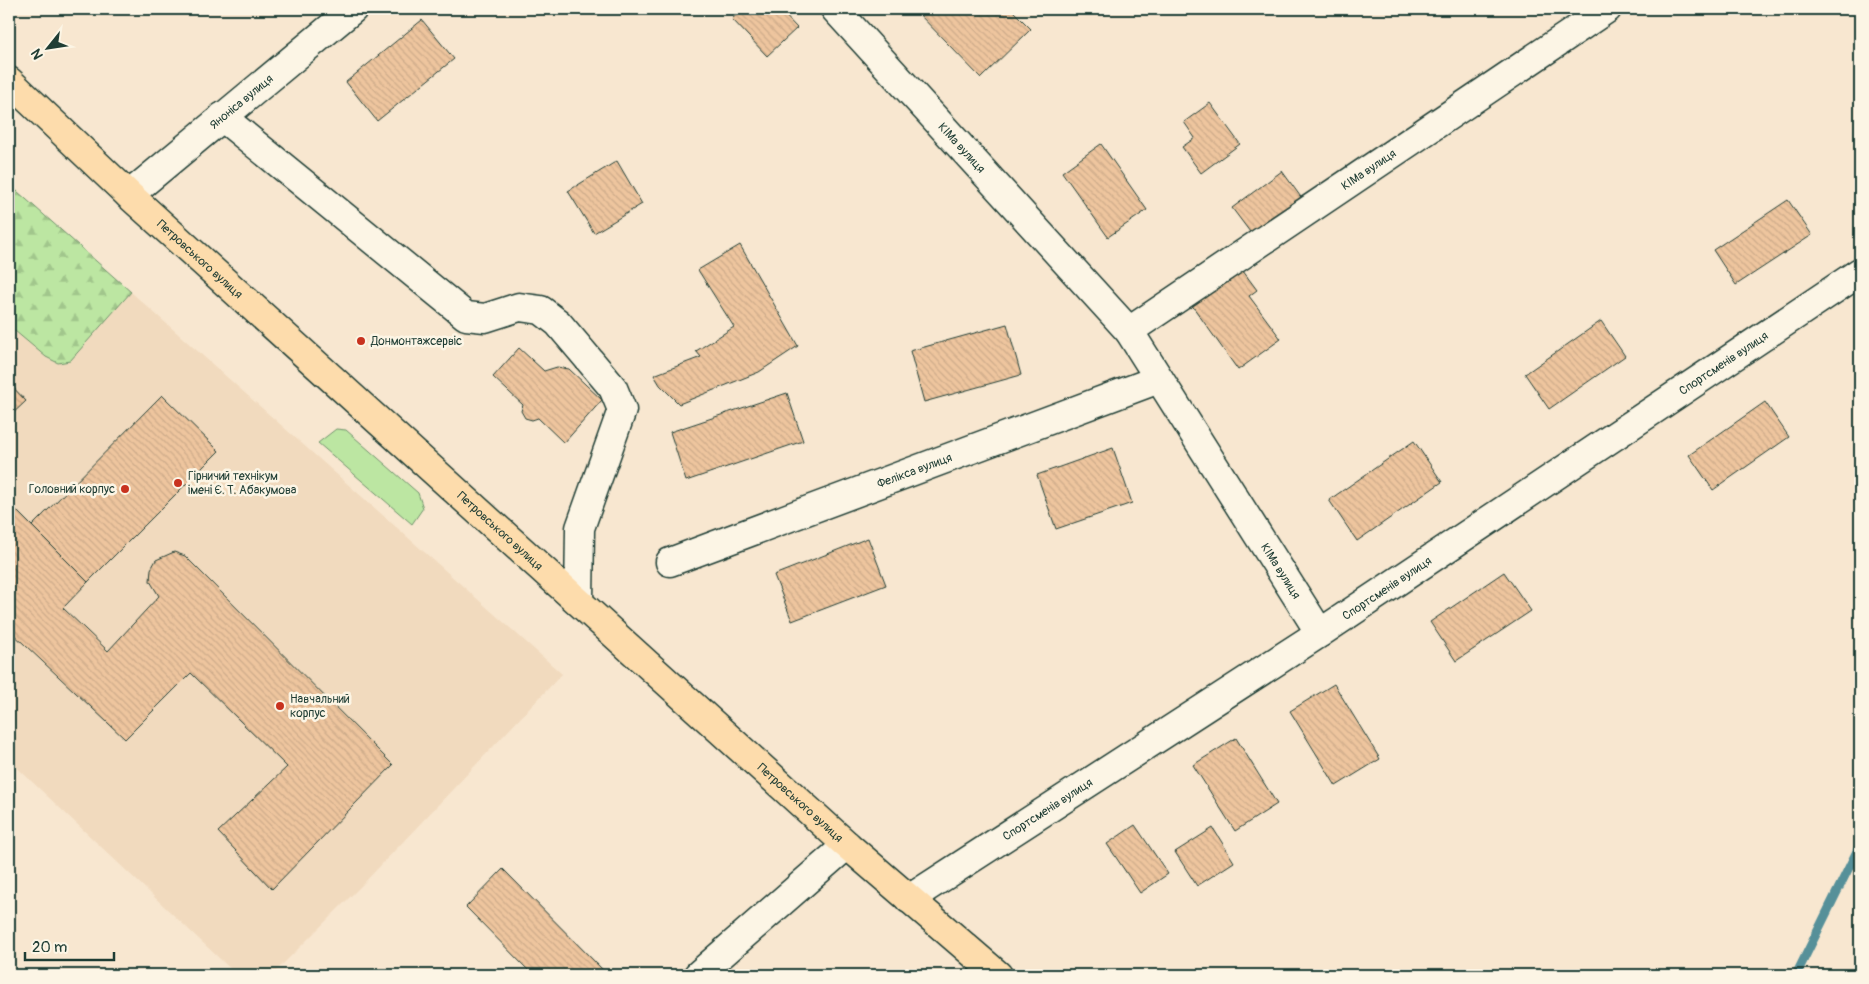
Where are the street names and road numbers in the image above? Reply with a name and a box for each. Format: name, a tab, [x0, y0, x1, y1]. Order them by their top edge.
street label: Яноніса вулиця	[207, 71, 276, 132]
street label: КІМа вулиця	[935, 120, 989, 176]
street label: КІМа вулиця	[1338, 146, 1399, 193]
street label: Петровського вулиця	[154, 216, 246, 302]
street label: Спортсменів вулиця	[1676, 328, 1771, 398]
street label: Фелікса вулиця	[875, 450, 954, 491]
street label: Петровського вулиця	[454, 488, 546, 574]
street label: КІМа вулиця	[1258, 540, 1304, 602]
street label: Спортсменів вулиця	[1339, 553, 1435, 623]
street label: Петровського вулиця	[754, 760, 847, 846]
street label: Спортсменів вулиця	[1000, 775, 1096, 844]

